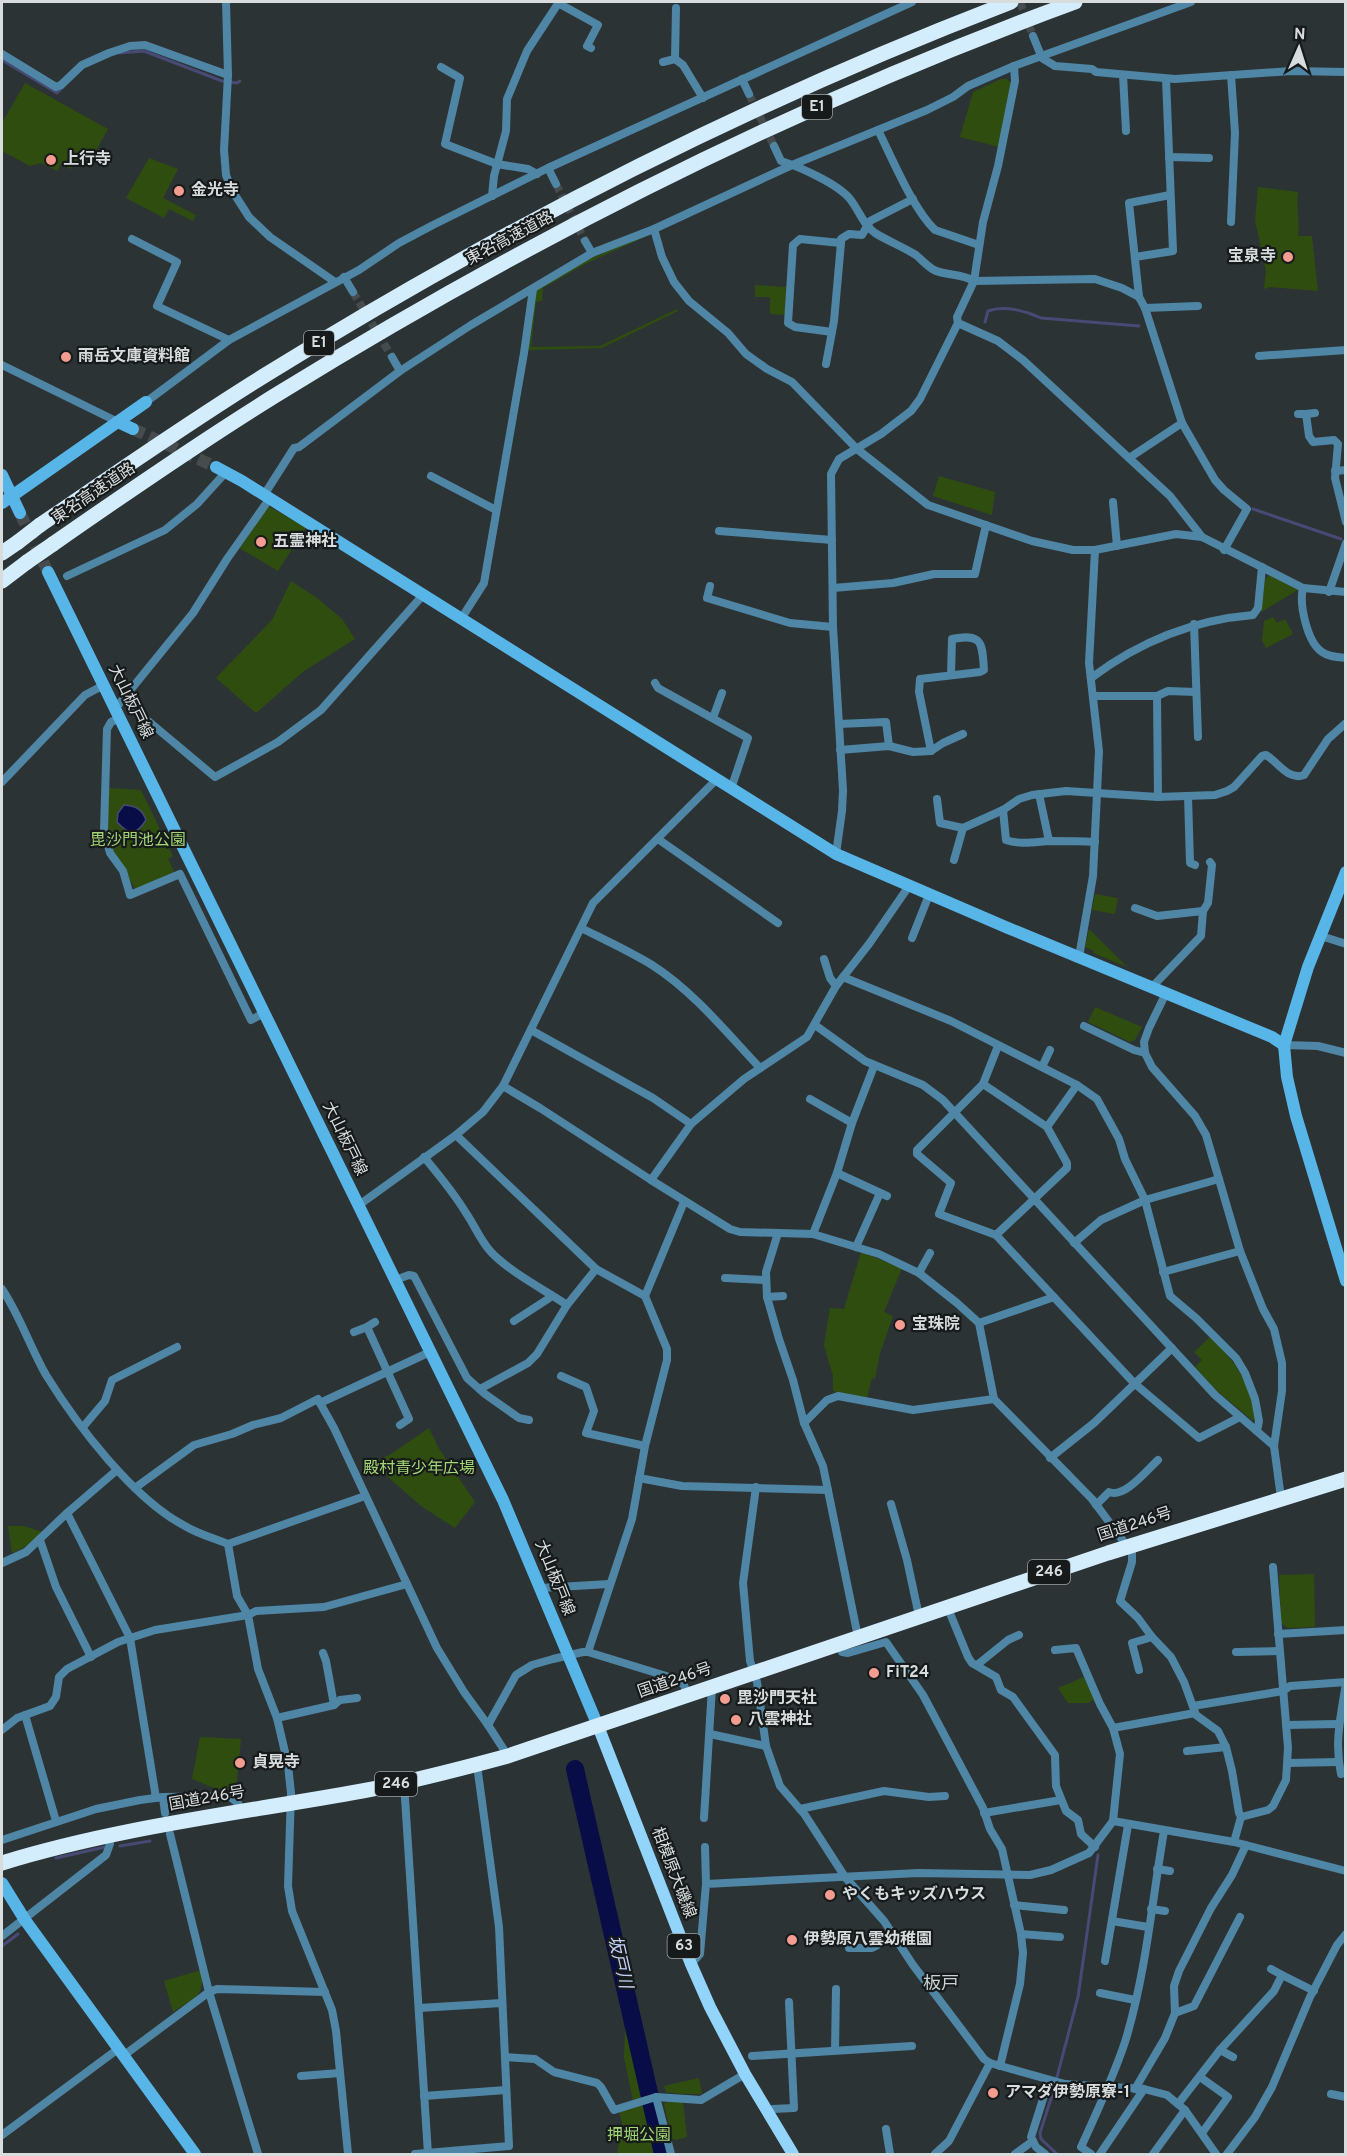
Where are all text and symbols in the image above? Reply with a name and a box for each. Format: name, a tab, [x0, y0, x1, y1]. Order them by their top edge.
north arrow	[1269, 18, 1329, 78]
text: N	[1293, 25, 1306, 45]
road number: E1	[802, 95, 832, 119]
place label: 上行寺	[63, 150, 111, 170]
marker: 上行寺	[44, 153, 58, 167]
place label: 金光寺	[191, 181, 239, 201]
marker: 金光寺	[172, 184, 186, 198]
street label: 東名高速道路	[463, 208, 557, 270]
place label: 宝泉寺	[1228, 247, 1276, 267]
marker: 宝泉寺	[1281, 250, 1295, 264]
road number: E1	[304, 331, 334, 355]
place label: 雨岳文庫資料館	[78, 346, 190, 367]
marker: 雨岳文庫資料館	[59, 350, 73, 364]
street label: 東名高速道路	[49, 459, 139, 529]
place label: 五霊神社	[273, 531, 337, 552]
marker: 五霊神社	[254, 535, 268, 549]
street label: 大山板戸線	[103, 662, 157, 742]
park label: 毘沙門池公園	[90, 831, 186, 851]
street label: 大山板戸線	[317, 1099, 371, 1179]
place label: 宝珠院	[912, 1315, 960, 1335]
marker: 宝珠院	[893, 1318, 907, 1332]
park label: 殿村青少年広場	[363, 1459, 475, 1479]
street label: 国道246号	[1095, 1504, 1175, 1546]
street label: 大山板戸線	[530, 1537, 578, 1619]
road number: 246	[1028, 1560, 1070, 1584]
street label: 国道246号	[635, 1659, 715, 1703]
place label: FiT24	[886, 1663, 929, 1683]
marker: FiT24	[867, 1666, 881, 1680]
place label: 毘沙門天社	[737, 1688, 817, 1709]
marker: 毘沙門天社	[718, 1692, 732, 1706]
place label: 八雲神社	[748, 1709, 812, 1730]
marker: 八雲神社	[729, 1713, 743, 1727]
place label: 貞晃寺	[252, 1753, 300, 1773]
marker: 貞晃寺	[233, 1756, 247, 1770]
road number: 246	[375, 1772, 417, 1796]
street label: 国道246号	[167, 1782, 247, 1816]
street label: 相模原大磯線	[646, 1825, 700, 1921]
place label: やくもキッズハウス	[842, 1885, 986, 1905]
marker: やくもキッズハウス	[823, 1888, 837, 1902]
place label: 伊勢原八雲幼稚園	[803, 1930, 932, 1950]
water label: 坂戸川	[602, 1933, 637, 1993]
marker: 伊勢原八雲幼稚園	[785, 1933, 799, 1947]
road number: 63	[668, 1934, 700, 1958]
district label: 板戸	[923, 1973, 959, 1996]
place label: アマダ伊勢原寮-1	[1005, 2083, 1130, 2103]
marker: アマダ伊勢原寮-1	[986, 2086, 1000, 2100]
park label: 押堀公園	[607, 2126, 671, 2146]

